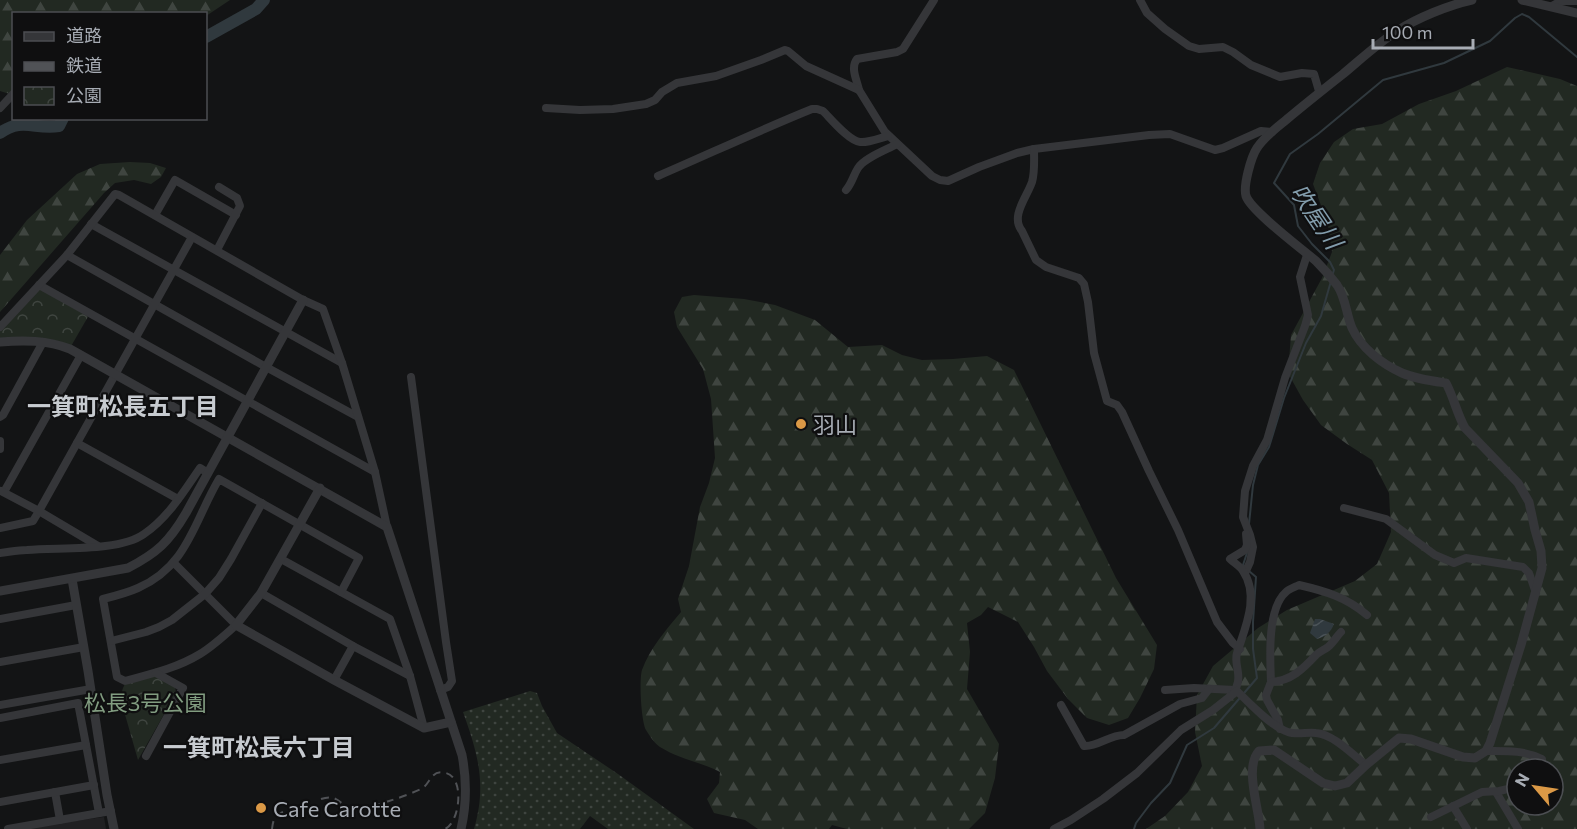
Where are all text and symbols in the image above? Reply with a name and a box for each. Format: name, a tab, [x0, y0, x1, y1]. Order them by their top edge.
legend	[12, 12, 207, 120]
scale bar	[1373, 12, 1474, 50]
text: 100 m	[1382, 21, 1432, 43]
text: 道路	[66, 24, 102, 46]
text: 鉄道	[66, 54, 102, 76]
text: 公園	[66, 84, 102, 106]
water label: 吹屋川	[1285, 178, 1351, 256]
district label: 一箕町松長五丁目	[27, 391, 219, 420]
place label: 羽山	[813, 411, 857, 438]
marker: 羽山	[794, 417, 808, 431]
park label: 松長3号公園	[84, 689, 206, 716]
district label: 一箕町松長六丁目	[163, 732, 355, 761]
north arrow	[1505, 757, 1565, 817]
text: N	[1510, 770, 1533, 789]
place label: Cafe Carotte	[273, 795, 401, 822]
marker: Cafe Carotte	[254, 801, 268, 815]

